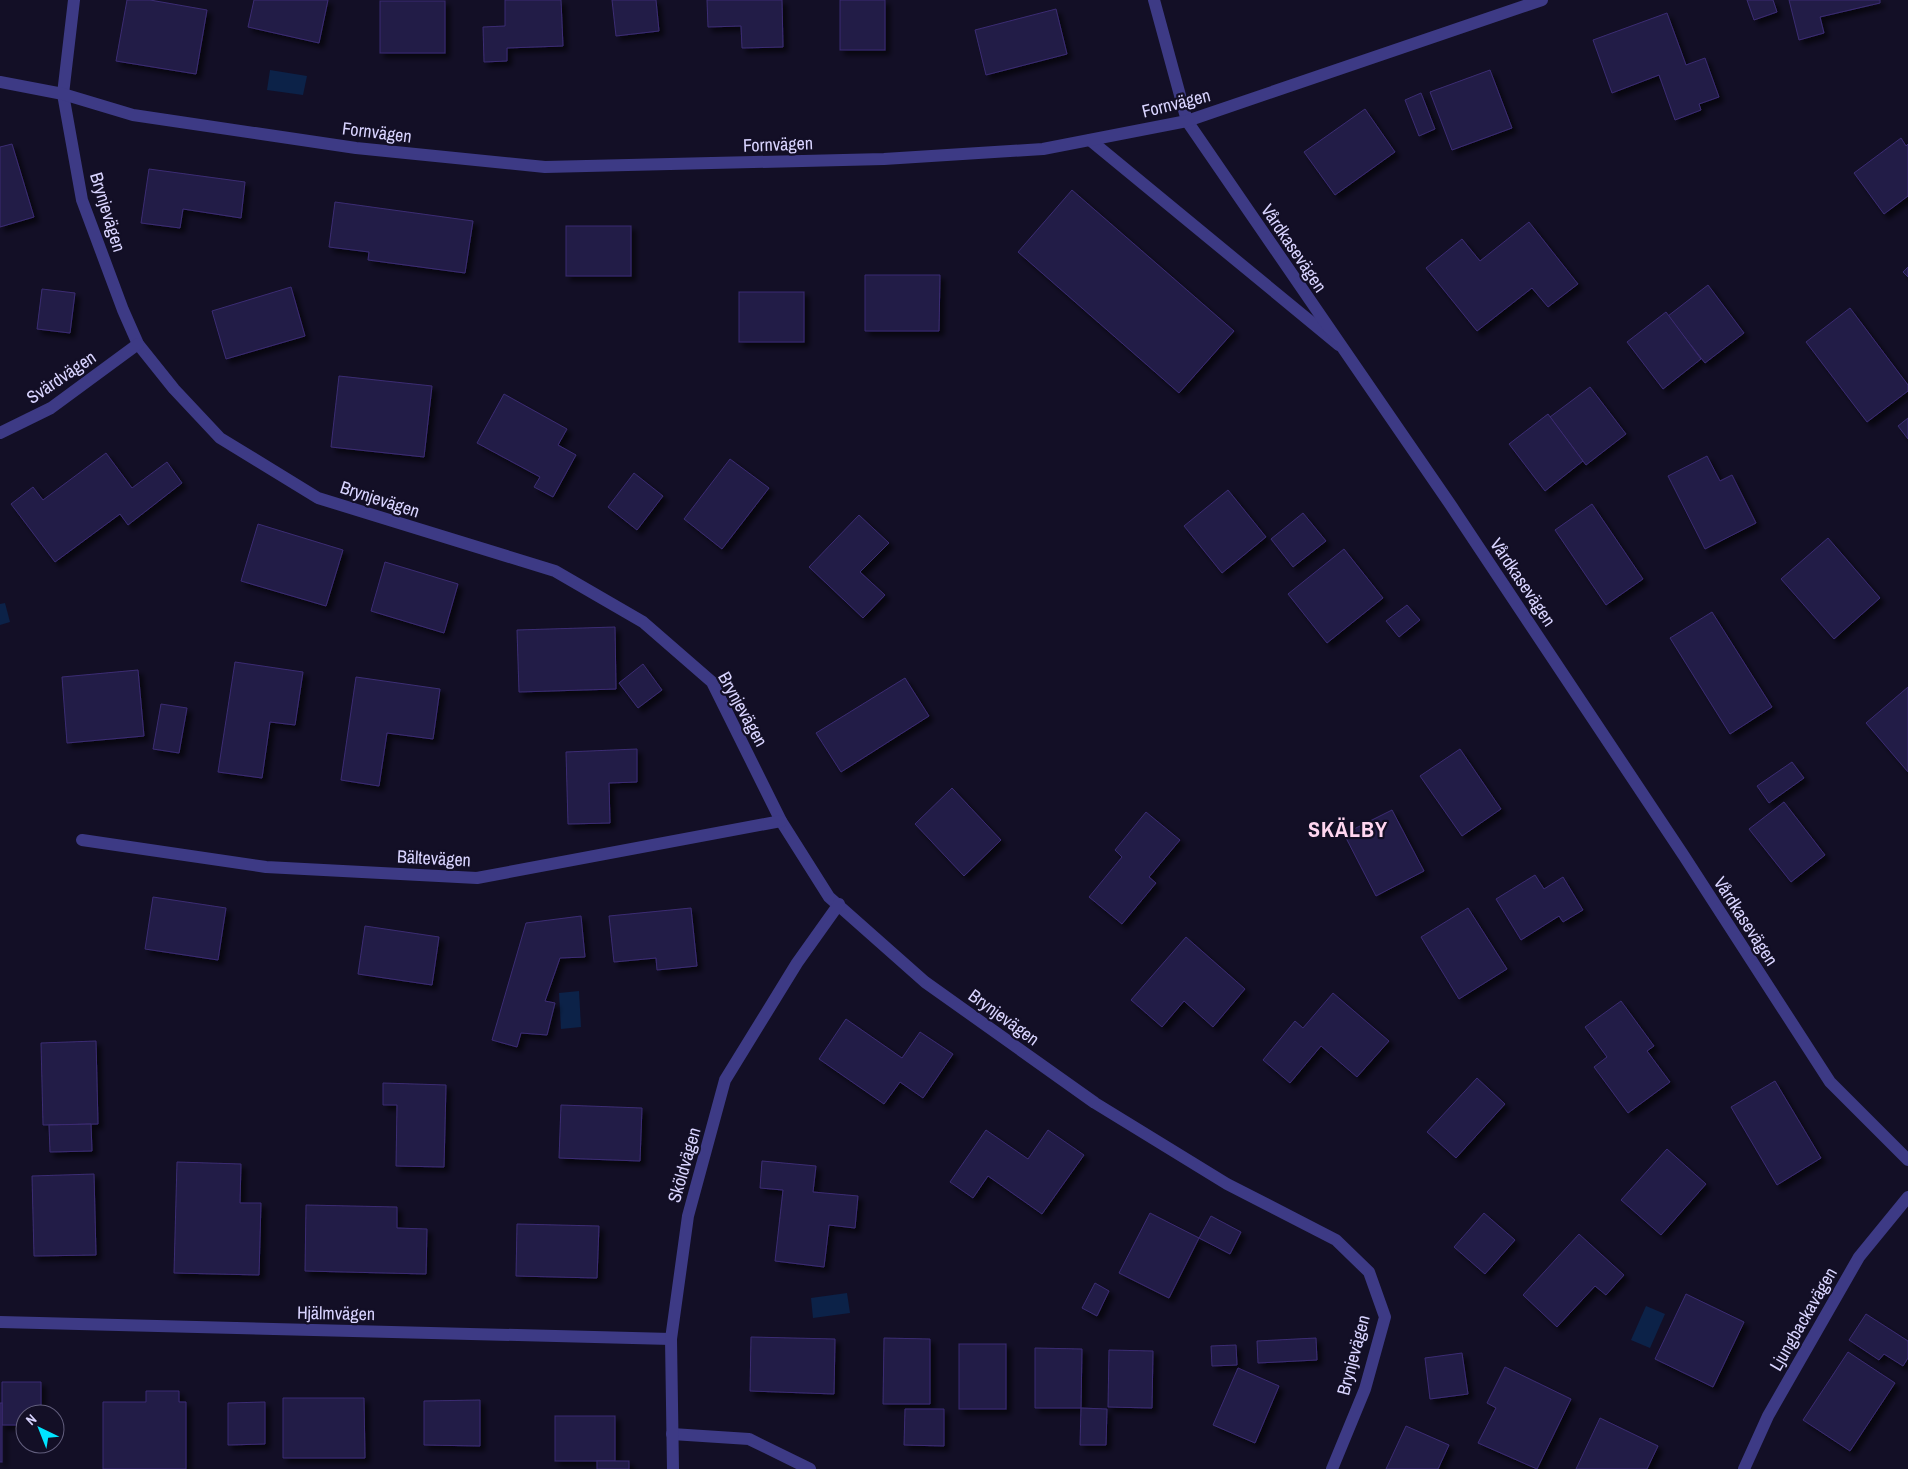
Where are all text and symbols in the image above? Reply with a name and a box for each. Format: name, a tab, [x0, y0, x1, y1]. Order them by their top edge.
street label: Fornvägen	[1139, 82, 1213, 124]
street label: Fornvägen	[341, 115, 413, 149]
street label: Fornvägen	[743, 130, 813, 158]
street label: Brynjevägen	[84, 169, 132, 255]
street label: Vårdkasevägen	[1255, 199, 1333, 297]
street label: Svärdvägen	[21, 345, 101, 409]
street label: Brynjevägen	[337, 474, 423, 524]
street label: Vårdkasevägen	[1484, 533, 1562, 631]
street label: Brynjevägen	[712, 667, 774, 751]
district label: SKÄLBY	[1308, 814, 1388, 844]
street label: Bältevägen	[396, 844, 472, 872]
street label: Vårdkasevägen	[1708, 872, 1784, 970]
street label: Brynjevägen	[963, 983, 1045, 1051]
street label: Sköldvägen	[661, 1124, 707, 1206]
street label: Ljungbackavägen	[1763, 1263, 1843, 1375]
street label: Hjälmvägen	[297, 1300, 375, 1326]
street label: Brynjevägen	[1330, 1312, 1376, 1398]
north arrow	[15, 1404, 65, 1454]
text: N	[22, 1410, 40, 1429]

